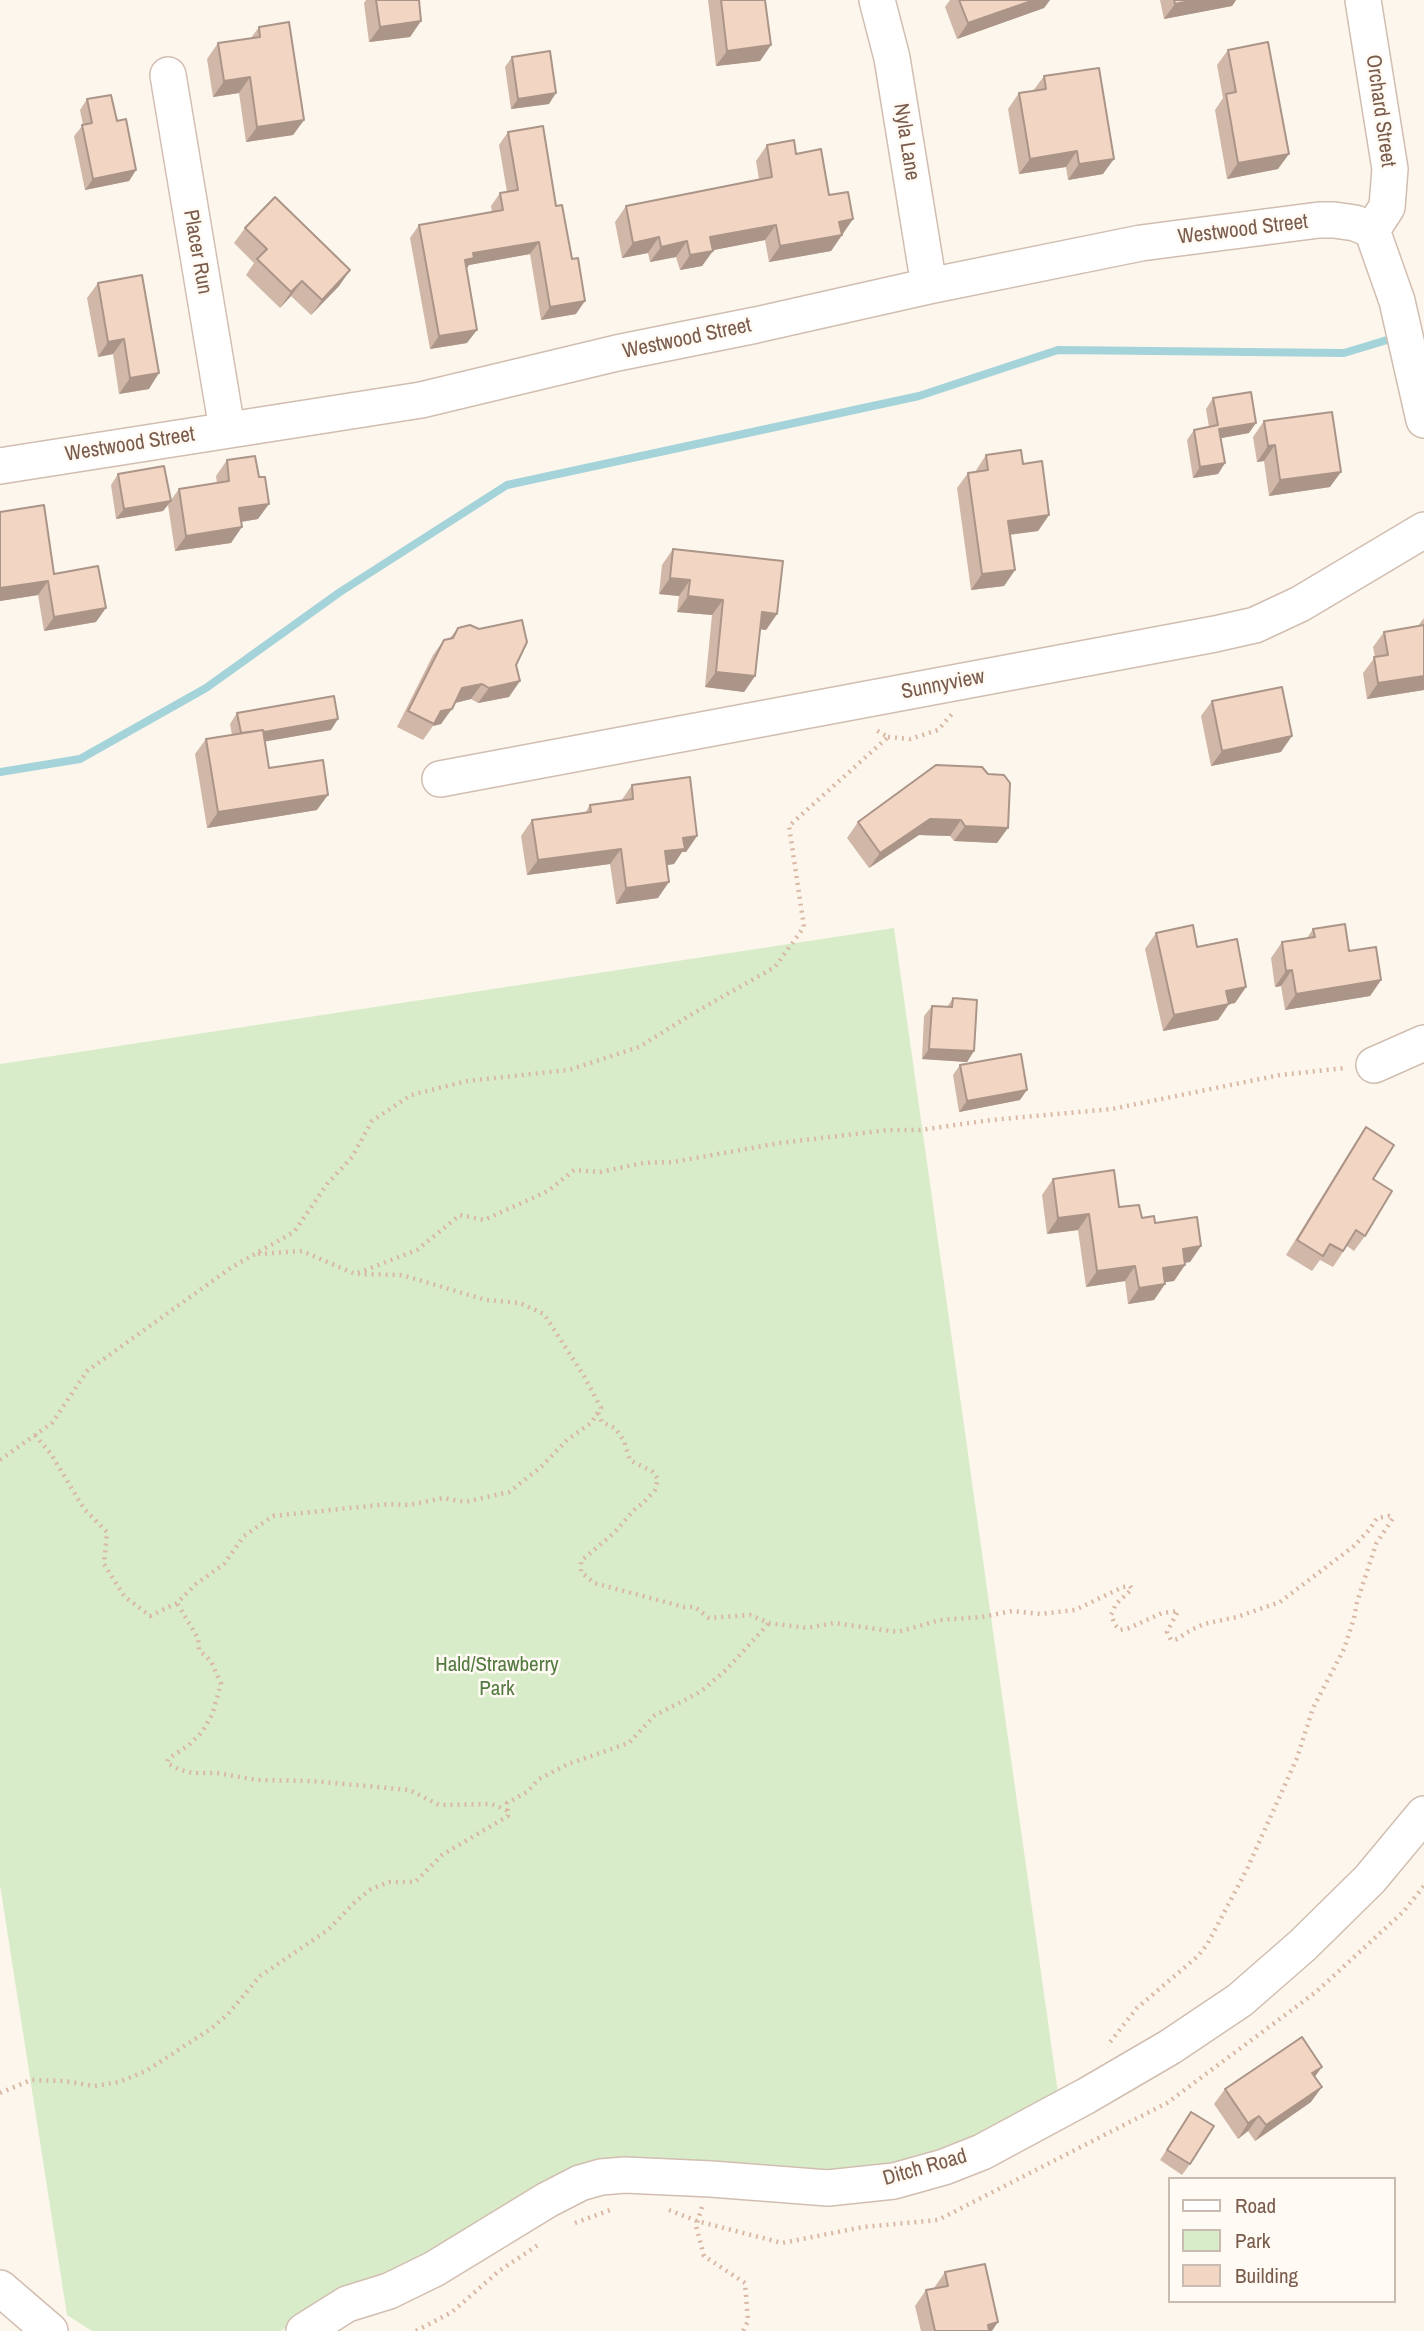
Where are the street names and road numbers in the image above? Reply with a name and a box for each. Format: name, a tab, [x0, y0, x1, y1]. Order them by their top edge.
street label: Orchard Street	[1360, 53, 1400, 169]
street label: Nyla Lane	[887, 102, 925, 182]
street label: Placer Run	[177, 208, 217, 296]
street label: Westwood Street	[1177, 210, 1309, 250]
street label: Westwood Street	[620, 313, 754, 365]
street label: Westwood Street	[63, 422, 197, 468]
street label: Sunnyview	[899, 665, 987, 705]
street label: Ditch Road	[880, 2144, 970, 2192]

